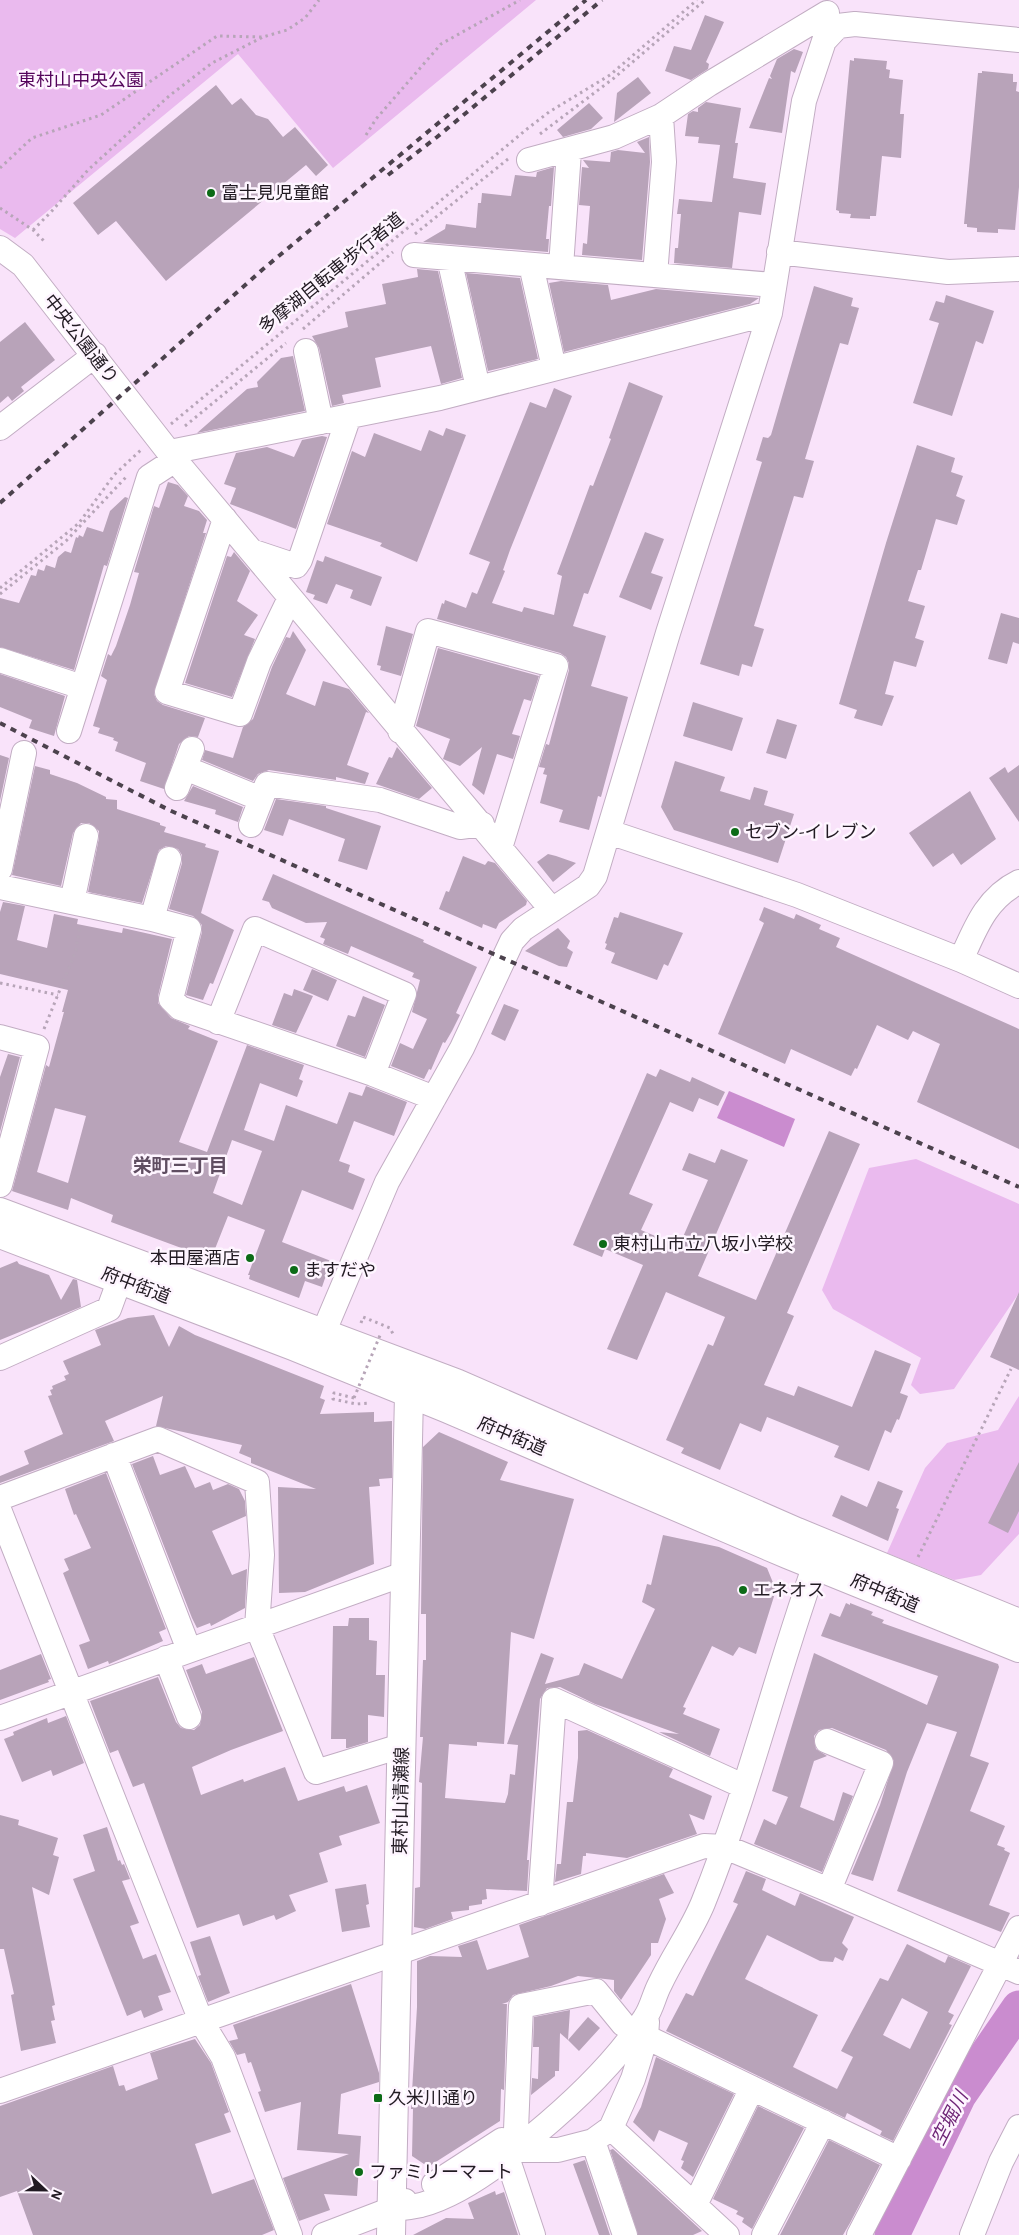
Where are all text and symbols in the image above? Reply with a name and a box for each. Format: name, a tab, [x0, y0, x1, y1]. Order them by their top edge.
park label: 東村山中央公園	[18, 70, 144, 90]
place label: 富士見児童館	[221, 184, 329, 203]
marker: 富士見児童館	[205, 187, 217, 199]
street label: 多摩湖自転車歩行者道	[255, 209, 407, 337]
street label: 中央公園通り	[40, 291, 121, 388]
place label: セブン-イレブン	[745, 822, 877, 842]
marker: セブン-イレブン	[729, 826, 741, 838]
district label: 栄町三丁目	[132, 1156, 228, 1176]
place label: 東村山市立八坂小学校	[613, 1234, 793, 1254]
marker: 東村山市立八坂小学校	[597, 1238, 609, 1250]
place label: 本田屋酒店	[150, 1249, 240, 1268]
marker: 本田屋酒店	[244, 1252, 256, 1264]
place label: ますだや	[304, 1261, 376, 1280]
street label: 府中街道	[99, 1263, 173, 1307]
marker: ますだや	[288, 1264, 300, 1276]
street label: 府中街道	[475, 1413, 549, 1459]
street label: 府中街道	[848, 1570, 922, 1616]
place label: エネオス	[753, 1582, 825, 1600]
marker: エネオス	[737, 1584, 749, 1596]
street label: 東村山清瀬線	[390, 1747, 412, 1855]
water label: 空堀川	[928, 2087, 973, 2148]
place label: 久米川通り	[388, 2088, 478, 2108]
marker: 久米川通り	[372, 2092, 384, 2104]
place label: ファミリーマート	[369, 2164, 513, 2182]
north arrow	[20, 2165, 70, 2215]
marker: ファミリーマート	[353, 2166, 365, 2178]
text: N	[48, 2187, 64, 2202]

